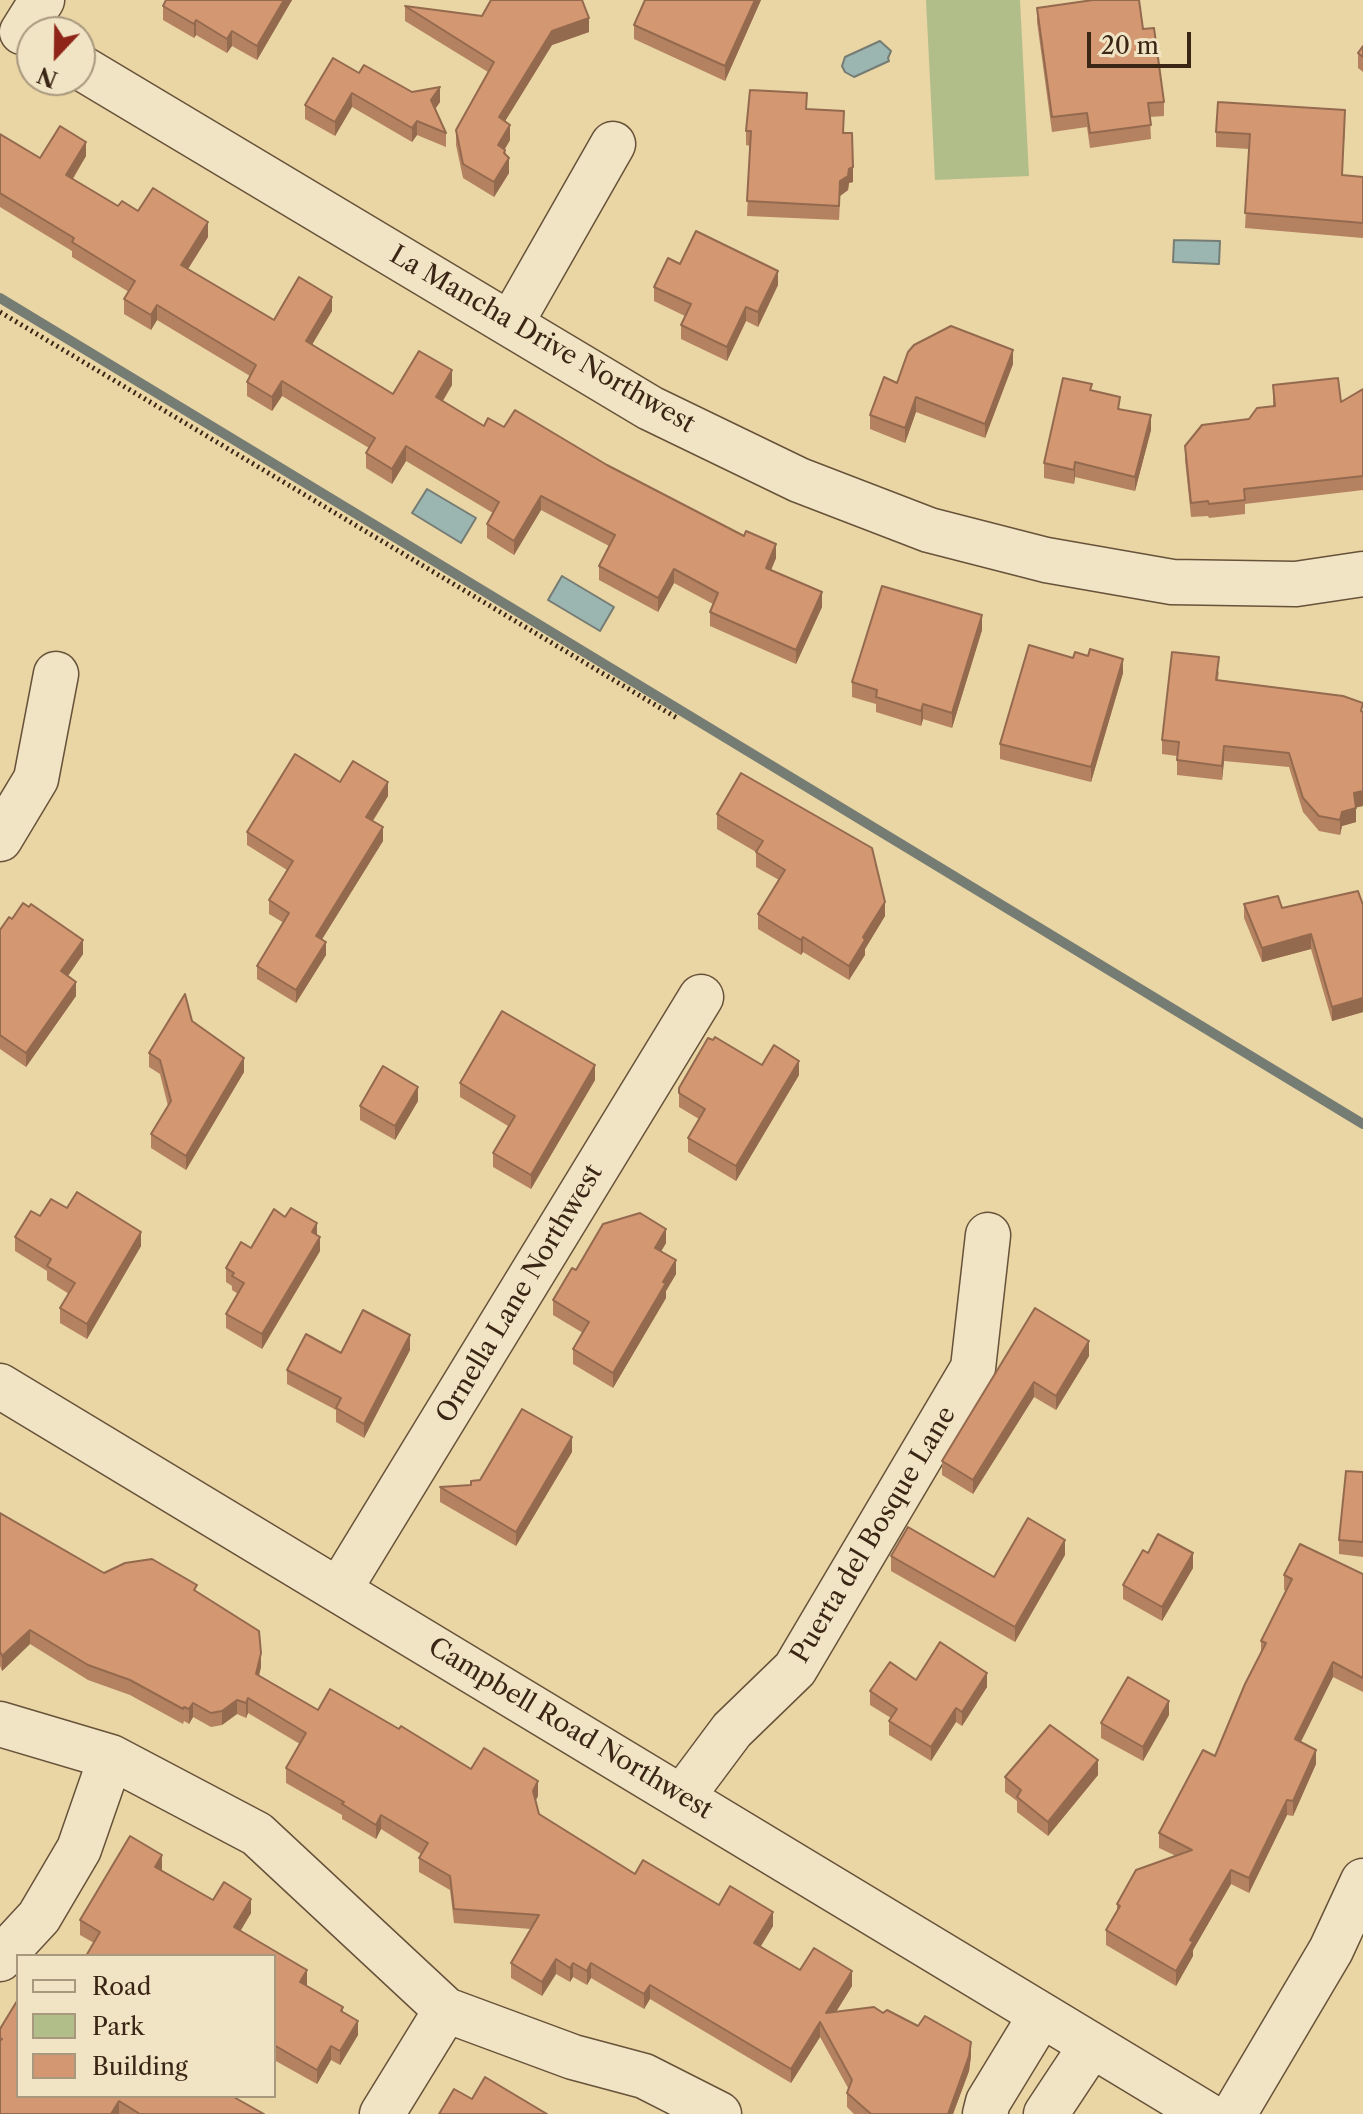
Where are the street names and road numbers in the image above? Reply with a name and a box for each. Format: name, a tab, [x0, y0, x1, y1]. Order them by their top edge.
street label: La Mancha Drive Northwest	[384, 240, 700, 440]
street label: Ornella Lane Northwest	[430, 1159, 610, 1429]
street label: Puerta del Bosque Lane	[785, 1401, 963, 1669]
street label: Campbell Road Northwest	[422, 1632, 718, 1826]

